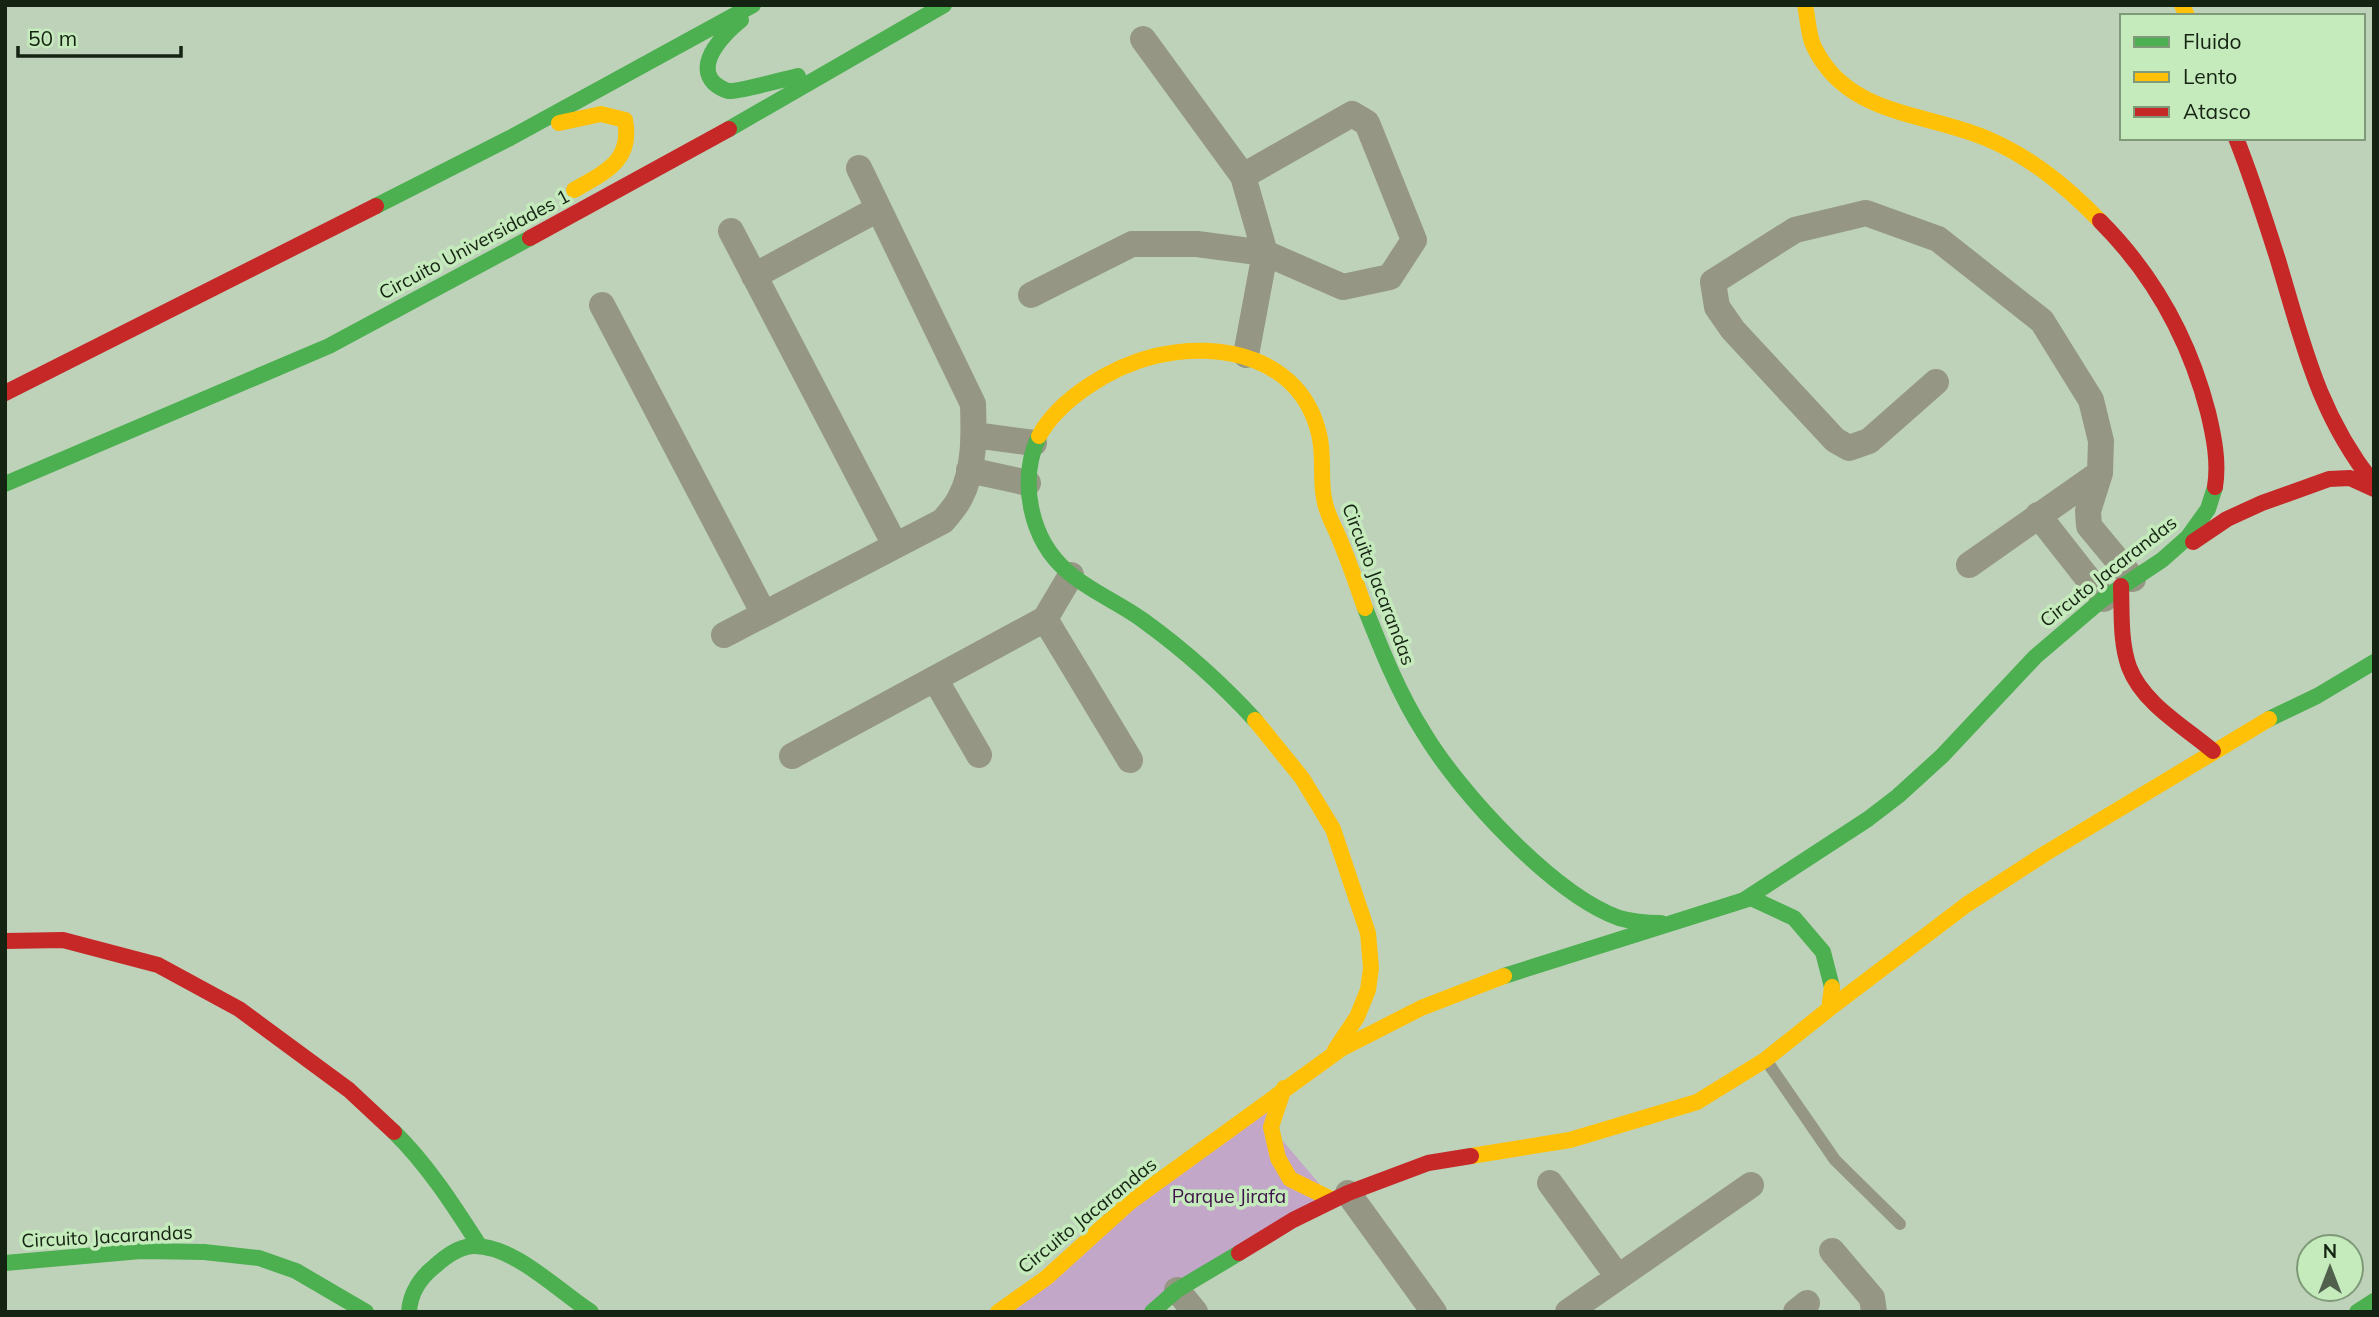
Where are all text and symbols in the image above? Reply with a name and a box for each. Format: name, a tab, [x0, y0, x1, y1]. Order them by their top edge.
scale bar	[18, 14, 180, 58]
legend	[2120, 14, 2365, 140]
text: 50 m	[28, 25, 77, 51]
text: Fluido	[2183, 28, 2242, 54]
text: Lento	[2183, 63, 2237, 89]
text: Atasco	[2183, 98, 2251, 124]
street label: Circuito Universidades 1	[375, 184, 573, 304]
street label: Circuito Jacarandas	[1337, 500, 1421, 668]
street label: Circuto Jacarandas	[2035, 510, 2181, 632]
street label: Circuito Jacarandas	[1013, 1152, 1161, 1278]
park label: Parque Jirafa	[1172, 1184, 1286, 1208]
street label: Circuito Jacarandas	[21, 1220, 193, 1252]
north arrow	[2295, 1233, 2365, 1303]
text: N	[2323, 1239, 2337, 1263]

